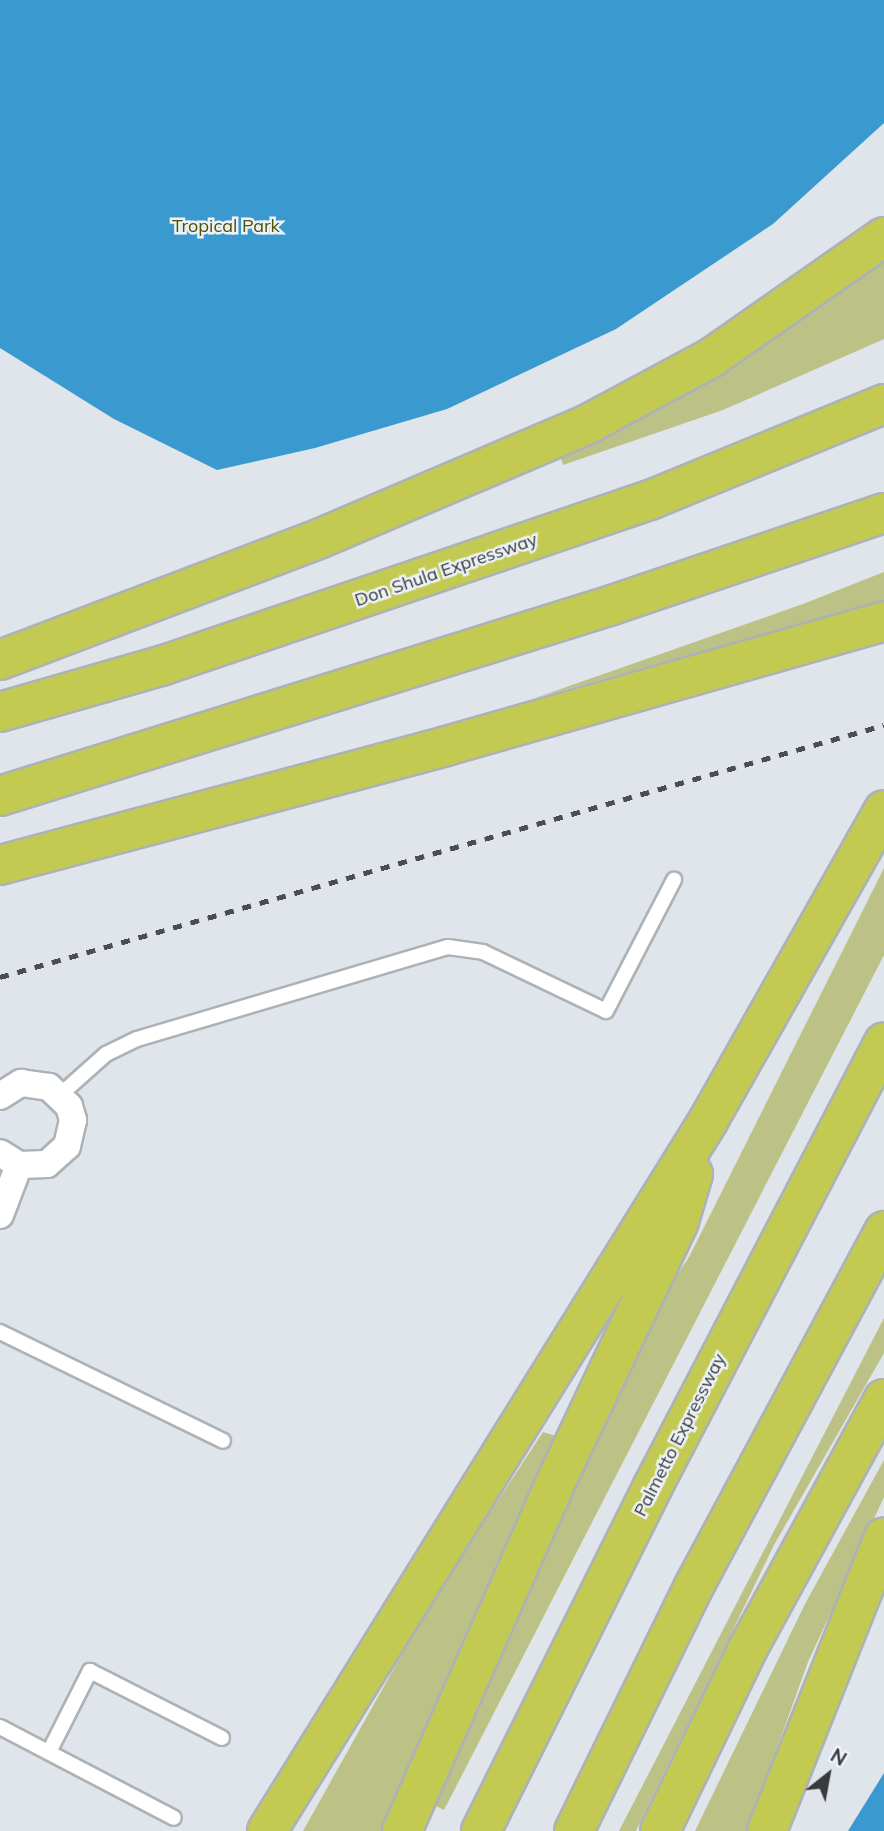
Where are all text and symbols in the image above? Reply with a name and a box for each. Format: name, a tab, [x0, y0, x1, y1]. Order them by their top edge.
park label: Tropical Park	[172, 215, 280, 237]
street label: Don Shula Expressway	[352, 529, 540, 611]
street label: Palmetto Expressway	[630, 1350, 730, 1520]
north arrow	[793, 1740, 863, 1810]
text: N	[826, 1743, 851, 1771]

